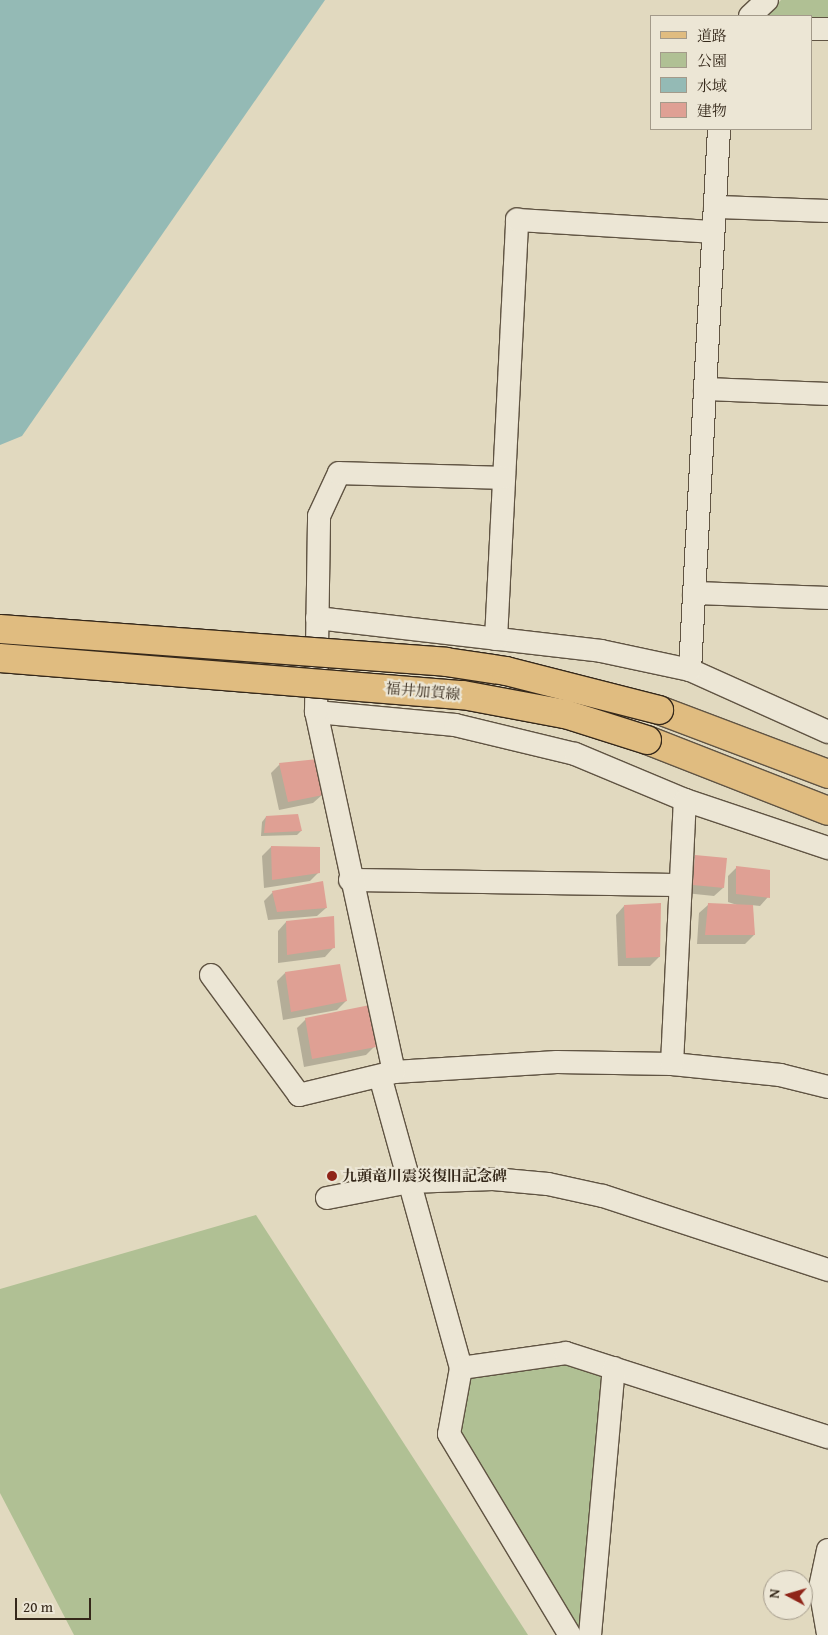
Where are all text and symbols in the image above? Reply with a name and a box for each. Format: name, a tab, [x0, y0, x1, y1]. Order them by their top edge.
legend	[650, 15, 813, 130]
text: 道路	[697, 25, 727, 46]
text: 公園	[697, 50, 727, 71]
text: 水域	[697, 75, 727, 96]
text: 建物	[697, 100, 727, 121]
street label: 福井加賀線	[385, 679, 461, 703]
place label: 九頭竜川震災復旧記念碑	[342, 1167, 507, 1185]
marker: 九頭竜川震災復旧記念碑	[326, 1170, 338, 1182]
north arrow	[763, 1570, 813, 1620]
scale bar	[18, 1588, 94, 1620]
text: N	[764, 1588, 785, 1599]
text: 20 m	[23, 1596, 53, 1617]

